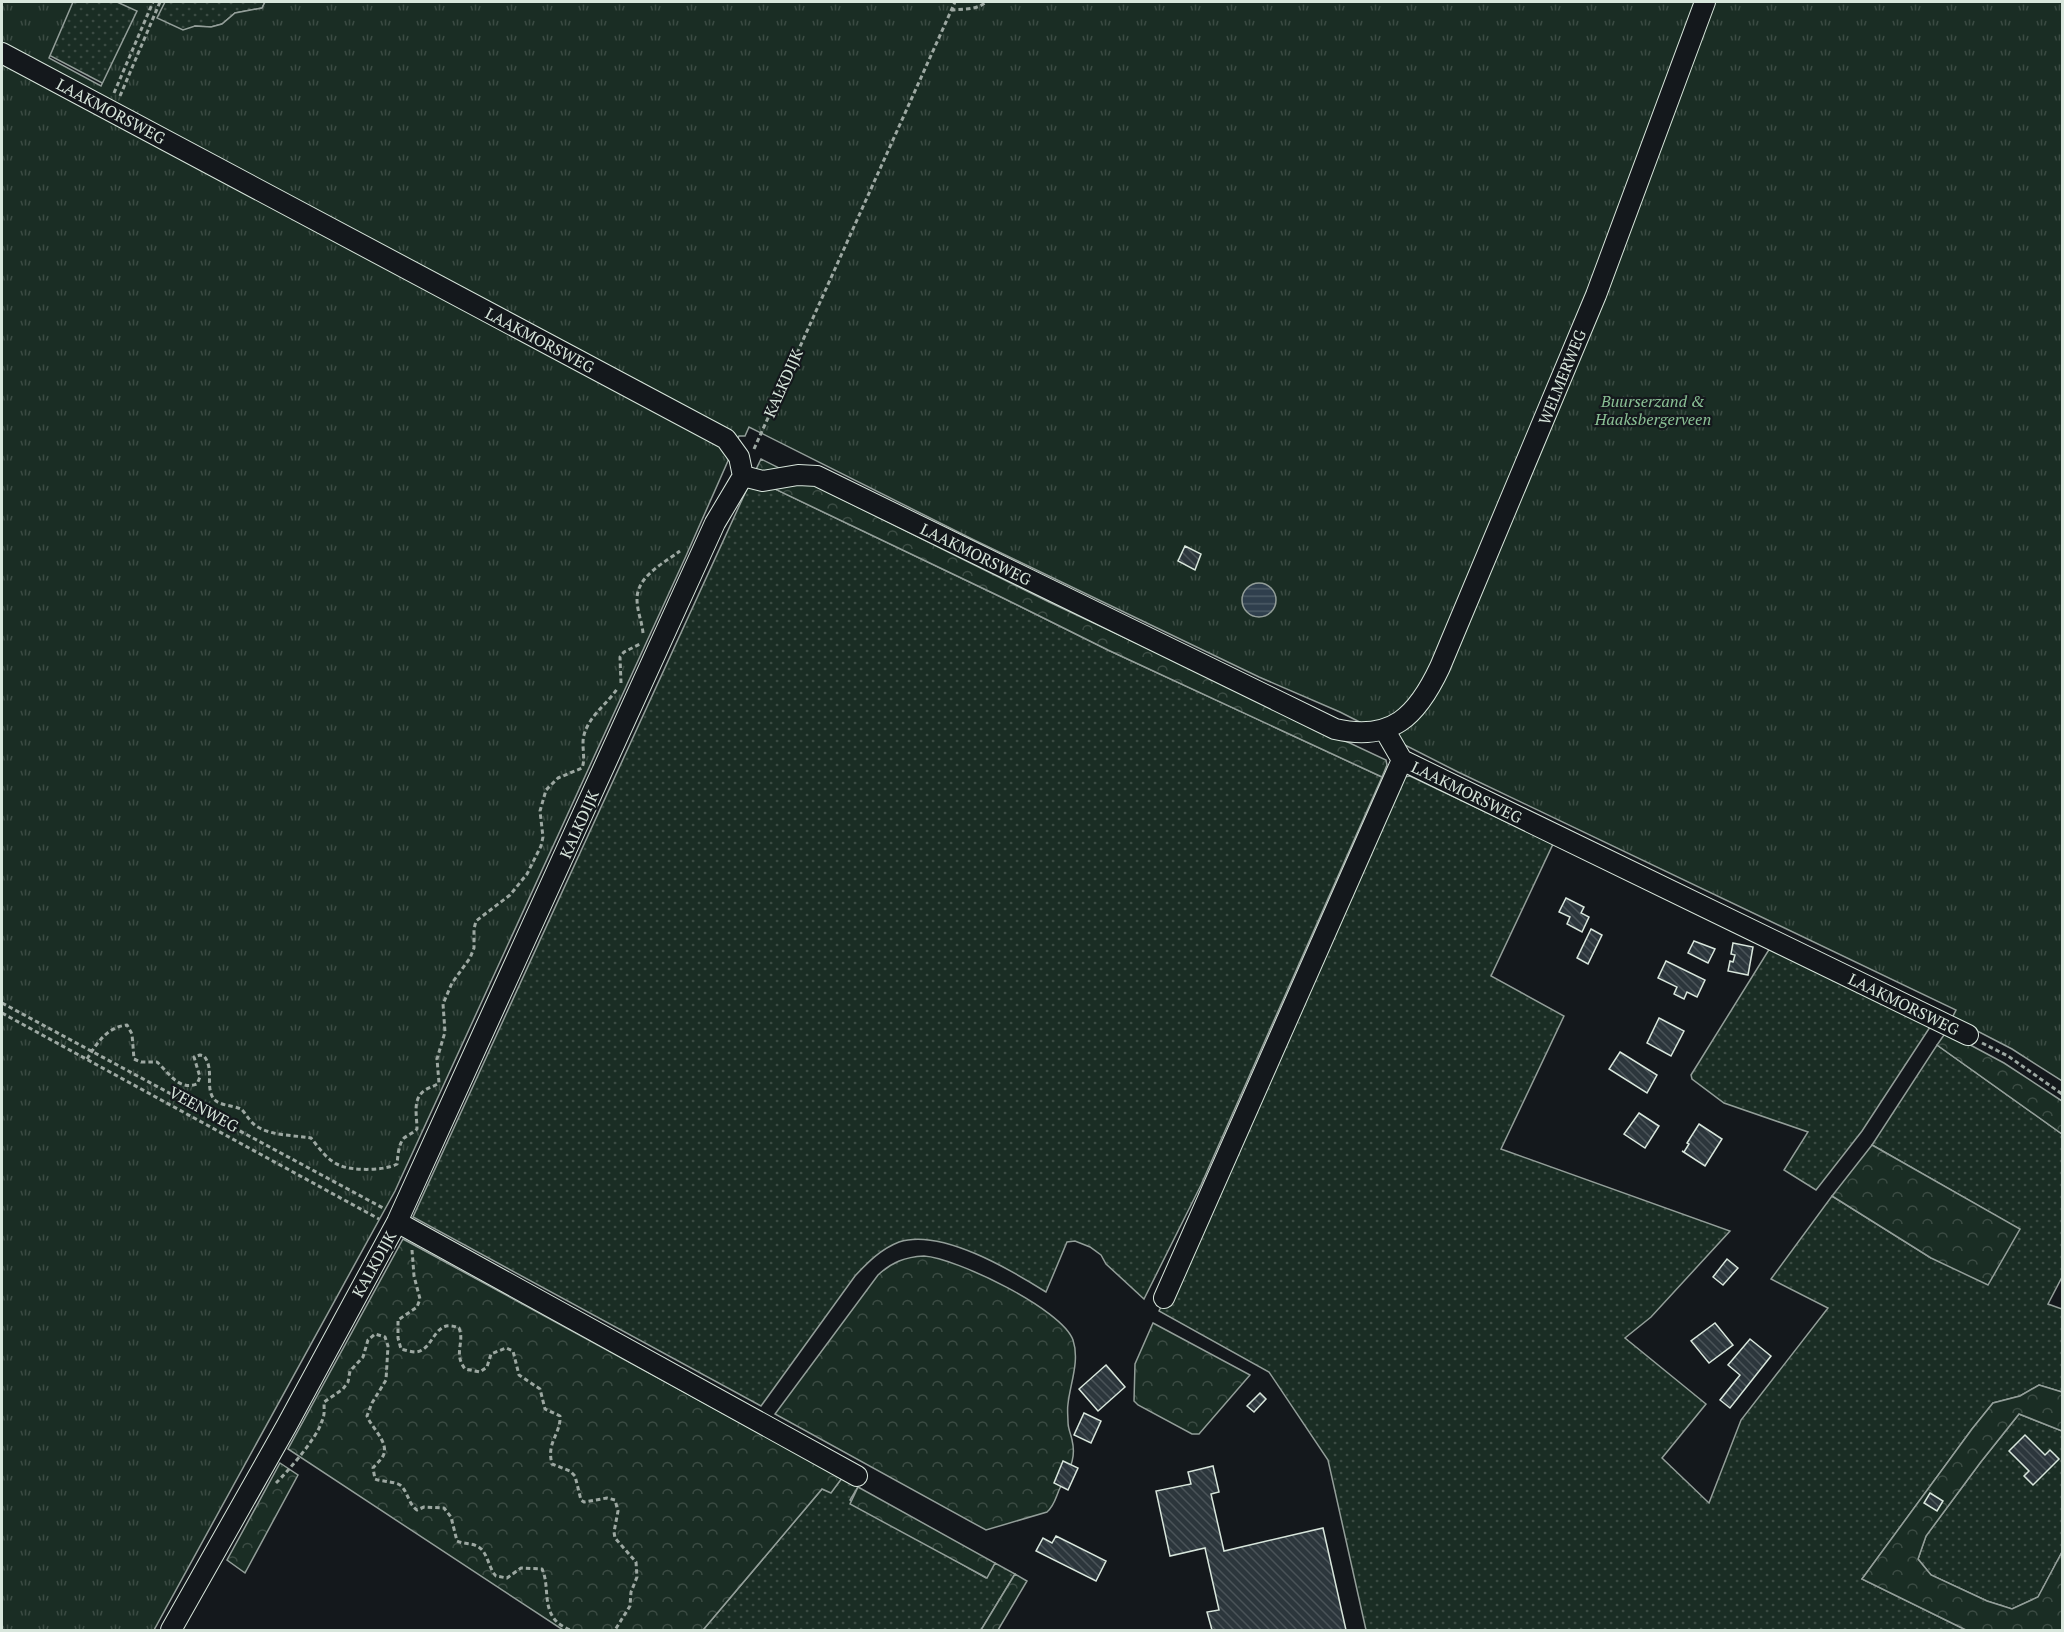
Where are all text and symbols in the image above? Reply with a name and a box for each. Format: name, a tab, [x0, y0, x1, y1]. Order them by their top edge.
street label: LAAKMORSWEG	[53, 73, 169, 149]
street label: LAAKMORSWEG	[482, 302, 598, 378]
street label: WELMERWEG	[1533, 326, 1591, 428]
street label: KALKDIJK	[758, 345, 808, 421]
park label: Buurserzand & Haaksbergerveen	[1594, 390, 1711, 430]
street label: LAAKMORSWEG	[917, 518, 1035, 590]
street label: LAAKMORSWEG	[1408, 756, 1526, 828]
street label: KALKDIJK	[554, 786, 604, 862]
street label: LAAKMORSWEG	[1845, 968, 1963, 1040]
street label: VEENWEG	[165, 1081, 243, 1137]
street label: KALKDIJK	[347, 1226, 402, 1301]

